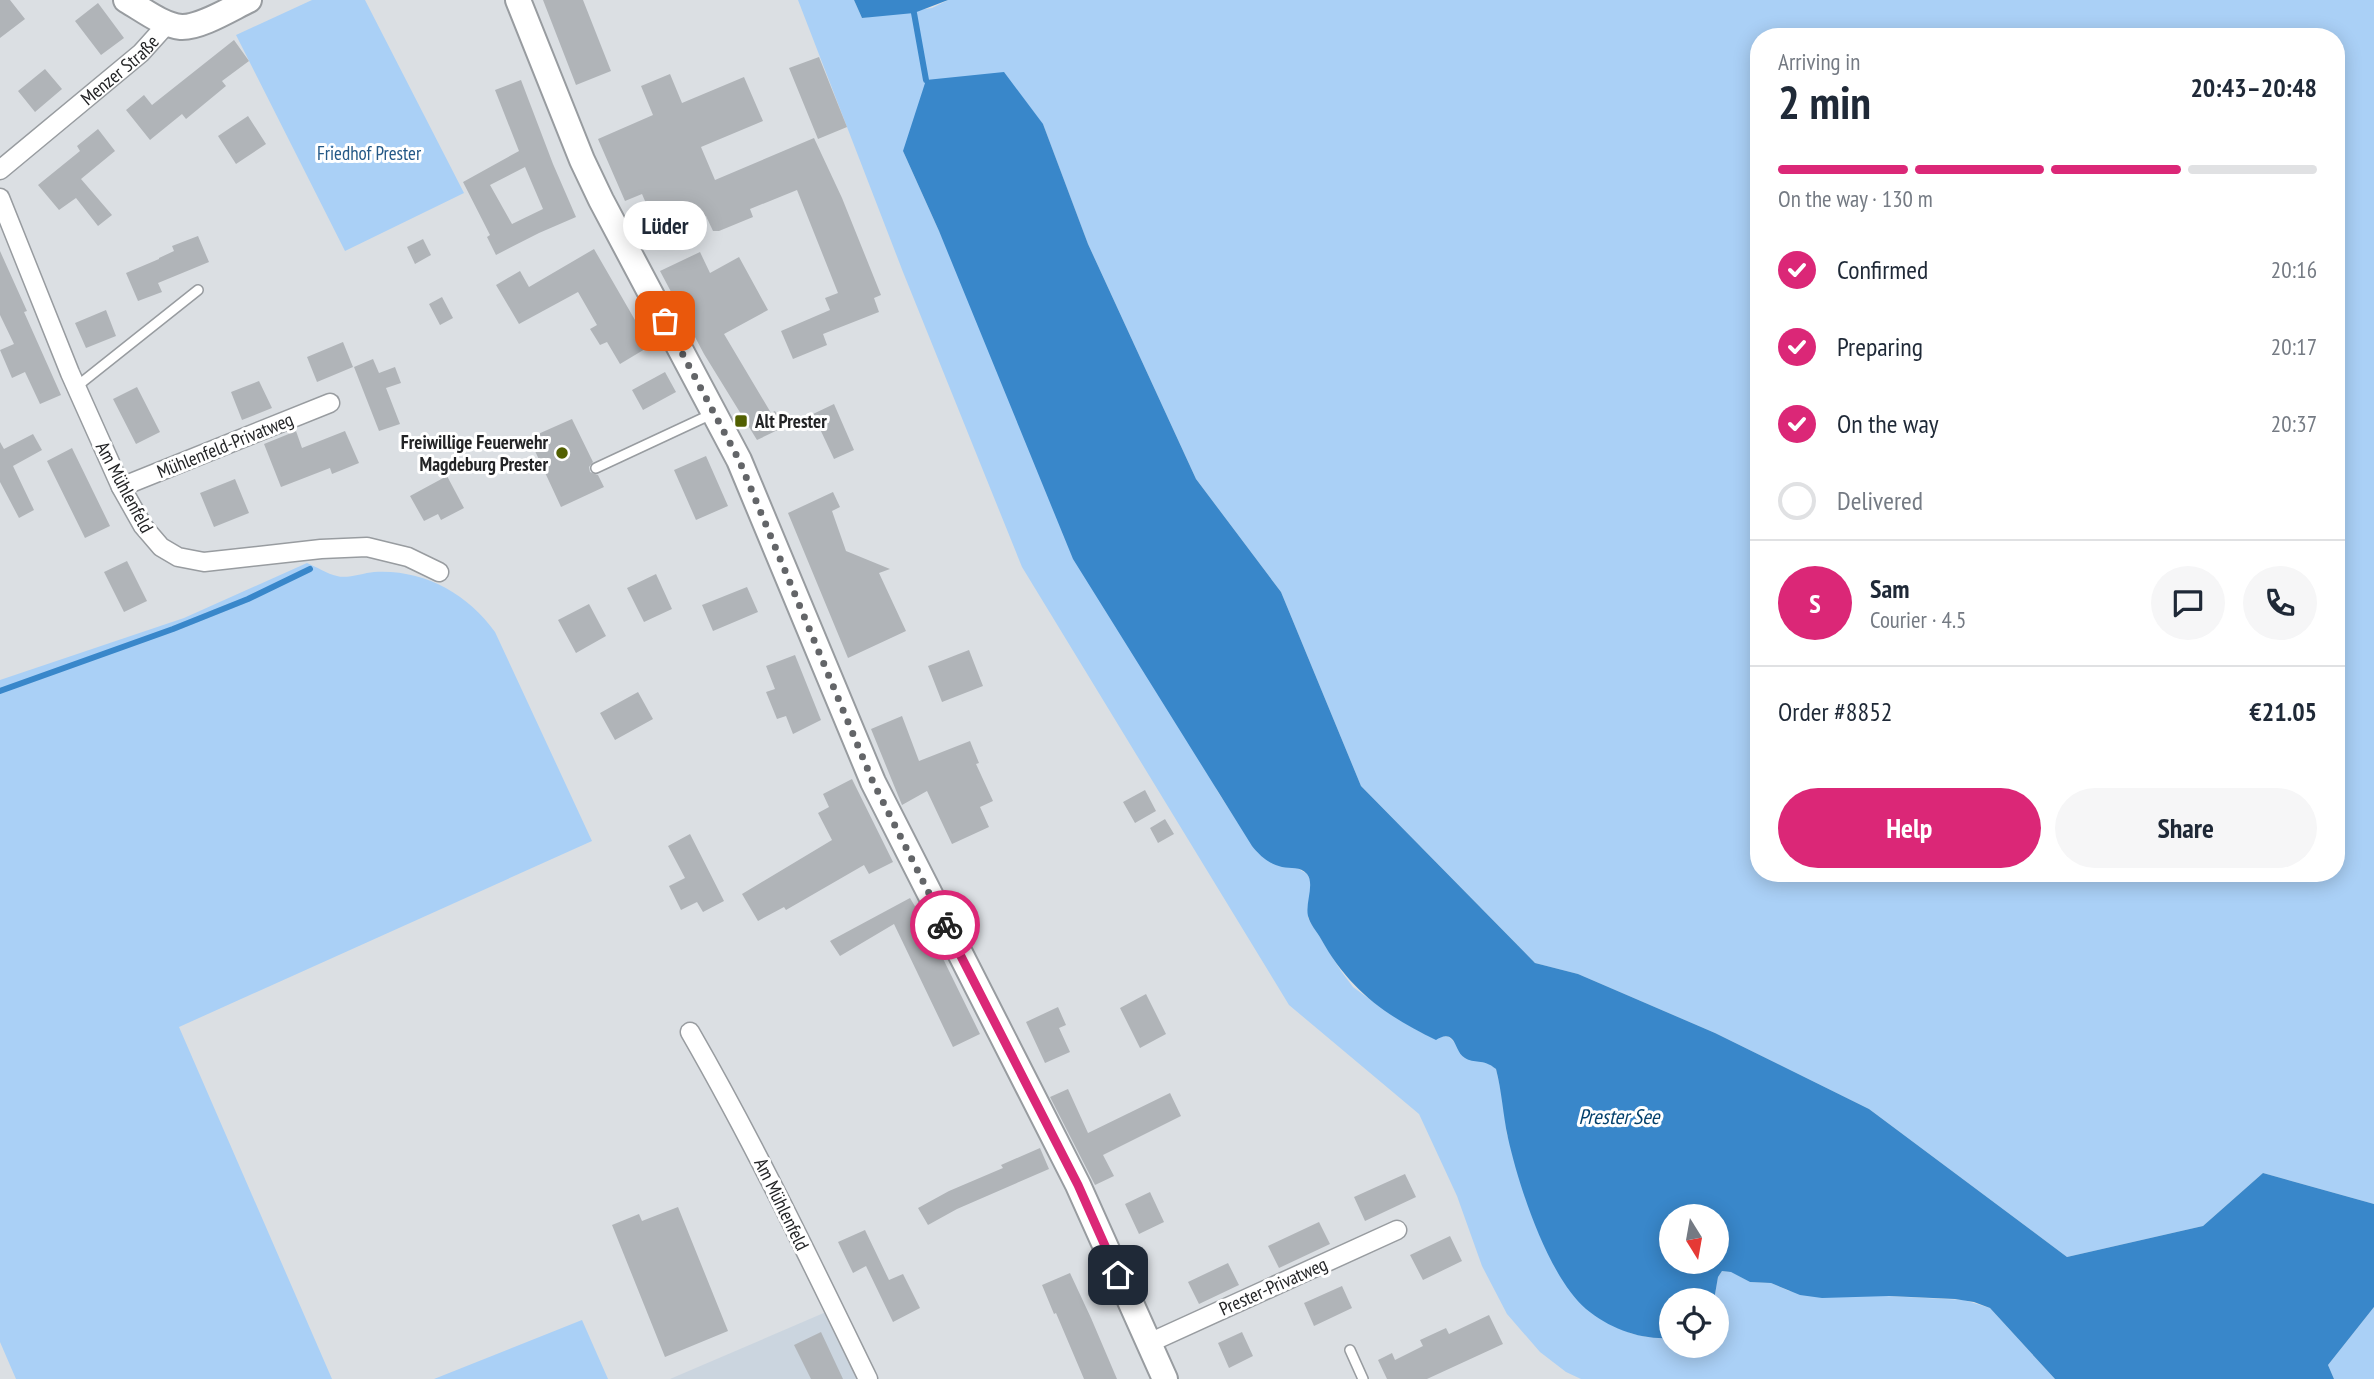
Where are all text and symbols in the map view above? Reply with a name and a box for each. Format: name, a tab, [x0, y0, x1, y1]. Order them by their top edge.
street label: Menzer Straße	[76, 30, 164, 110]
text: Arriving in	[1778, 47, 1860, 76]
text: 20:43–20:48	[2190, 71, 2317, 104]
text: 2 min	[1778, 72, 1871, 132]
park label: Friedhof Prester	[317, 141, 422, 165]
text: On the way · 130 m	[1778, 184, 1933, 213]
callout: Lüder	[623, 202, 707, 251]
text: Lüder	[642, 211, 689, 240]
icon: check	[1778, 251, 1816, 289]
text: Confirmed	[1837, 253, 1928, 286]
text: 20:16	[2271, 255, 2317, 284]
pin	[635, 291, 695, 351]
icon: bag	[646, 302, 684, 340]
icon: check	[1778, 328, 1816, 366]
text: Preparing	[1837, 330, 1923, 363]
text: 20:17	[2271, 332, 2317, 361]
icon: check	[1778, 405, 1816, 443]
street label: Mühlenfeld-Privatweg	[153, 407, 297, 483]
text: On the way	[1837, 407, 1939, 440]
place label: Alt Prester	[754, 409, 827, 433]
text: 20:37	[2271, 409, 2317, 438]
marker: Alt Prester	[733, 413, 749, 429]
place label: Freiwillige Feuerwehr Magdeburg Prester	[401, 430, 548, 476]
street label: Am Mühlenfeld	[91, 437, 159, 537]
marker: Freiwillige Feuerwehr Magdeburg Prester	[554, 445, 570, 461]
text: Delivered	[1837, 484, 1923, 517]
button: chat	[2151, 566, 2225, 640]
button: phone	[2243, 566, 2317, 640]
text: Sam	[1870, 572, 1909, 605]
text: S	[1809, 587, 1821, 620]
text: Courier · 4.5	[1870, 605, 1966, 634]
text: Order #8852	[1778, 695, 1893, 728]
text: €21.05	[2249, 695, 2317, 728]
button: Help	[1778, 788, 2041, 868]
button: Share	[2055, 788, 2317, 868]
courier	[910, 890, 980, 960]
icon: bike	[926, 906, 964, 944]
water label: Prester See	[1578, 1103, 1661, 1130]
street label: Am Mühlenfeld	[749, 1154, 815, 1254]
north arrow	[1659, 1204, 1729, 1274]
map controls	[1659, 1204, 1729, 1358]
pin	[1088, 1245, 1148, 1305]
street label: Prester-Privatweg	[1215, 1252, 1331, 1320]
icon: home	[1099, 1256, 1137, 1294]
button: locate	[1659, 1288, 1729, 1358]

